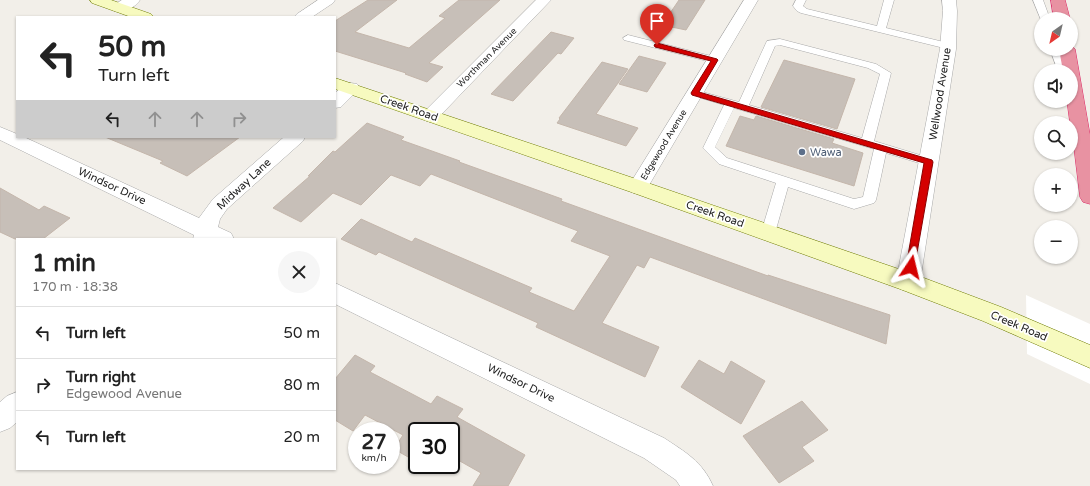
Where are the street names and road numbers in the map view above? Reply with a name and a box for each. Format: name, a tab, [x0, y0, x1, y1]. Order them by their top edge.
street label: Worthman Avenue	[455, 26, 519, 90]
street label: Wellwood Avenue	[926, 47, 954, 141]
street label: Creek Road	[378, 92, 440, 124]
street label: Edgewood Avenue	[639, 108, 689, 182]
street label: Midway Lane	[214, 156, 274, 212]
street label: Windsor Drive	[76, 165, 148, 207]
street label: Creek Road	[684, 198, 746, 230]
street label: Creek Road	[989, 308, 1049, 344]
street label: Windsor Drive	[485, 361, 557, 405]

